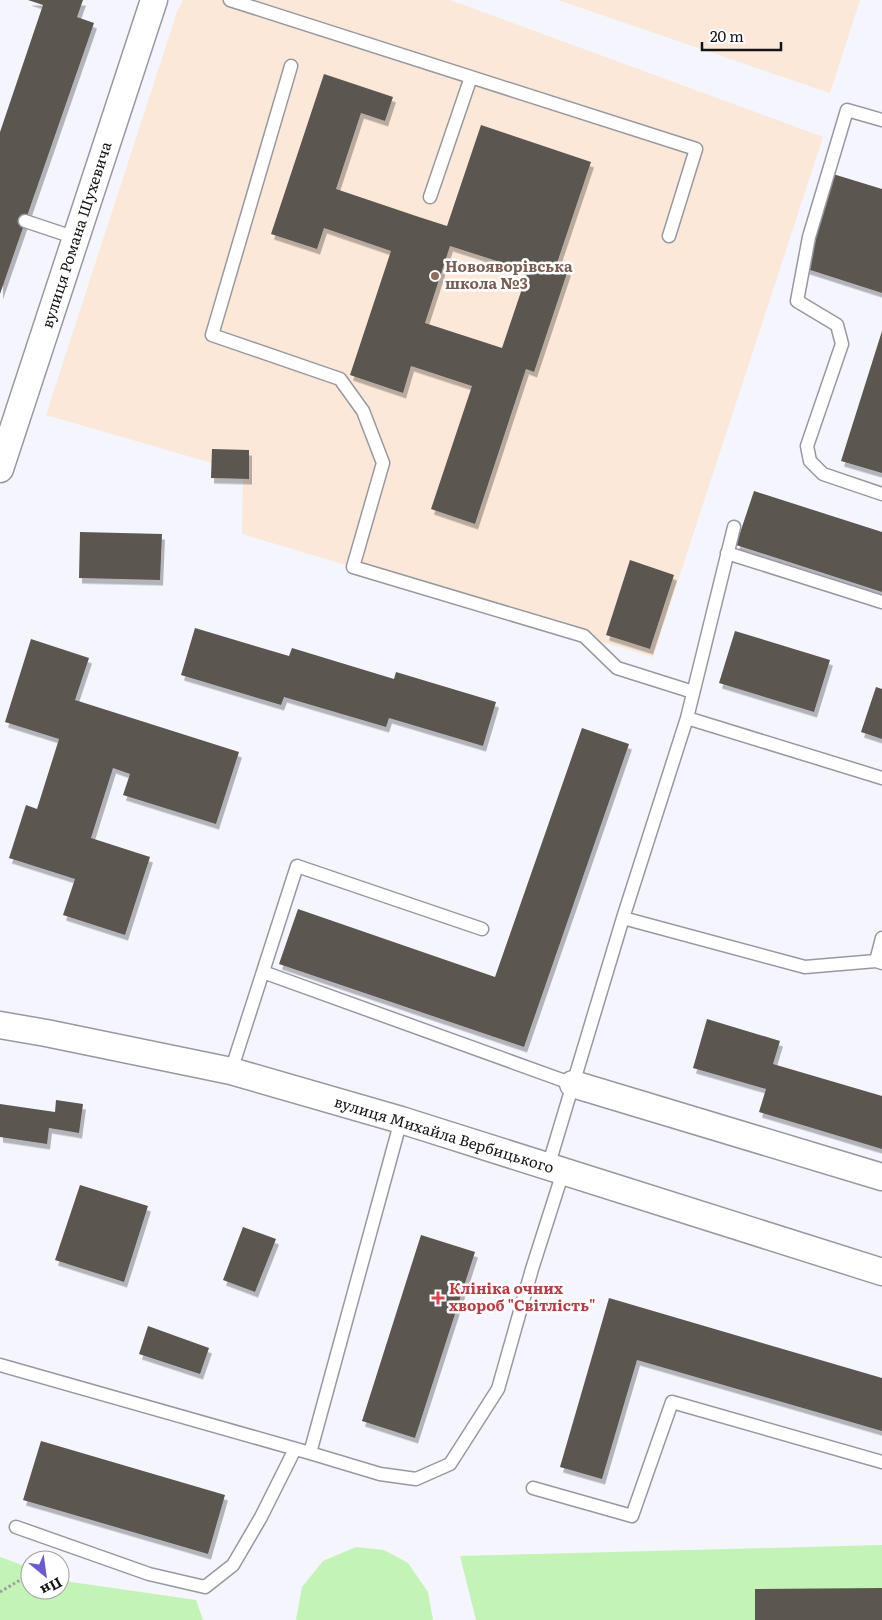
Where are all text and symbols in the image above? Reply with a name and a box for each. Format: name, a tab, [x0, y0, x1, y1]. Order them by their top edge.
scale bar	[702, 20, 781, 52]
text: 20 m	[710, 24, 744, 47]
street label: вулиця Романа Шухевича	[35, 137, 117, 331]
place label: Новояворівська школа №3	[445, 254, 573, 294]
marker: Новояворівська школа №3	[429, 270, 441, 282]
street label: вулиця Михайла Вербицького	[332, 1089, 557, 1178]
place label: Клініка очних хвороб "Світлість"	[449, 1276, 596, 1316]
marker: Клініка очних хвороб "Світлість"	[431, 1291, 445, 1305]
north arrow	[20, 1550, 70, 1600]
text: Пн	[37, 1573, 66, 1601]

